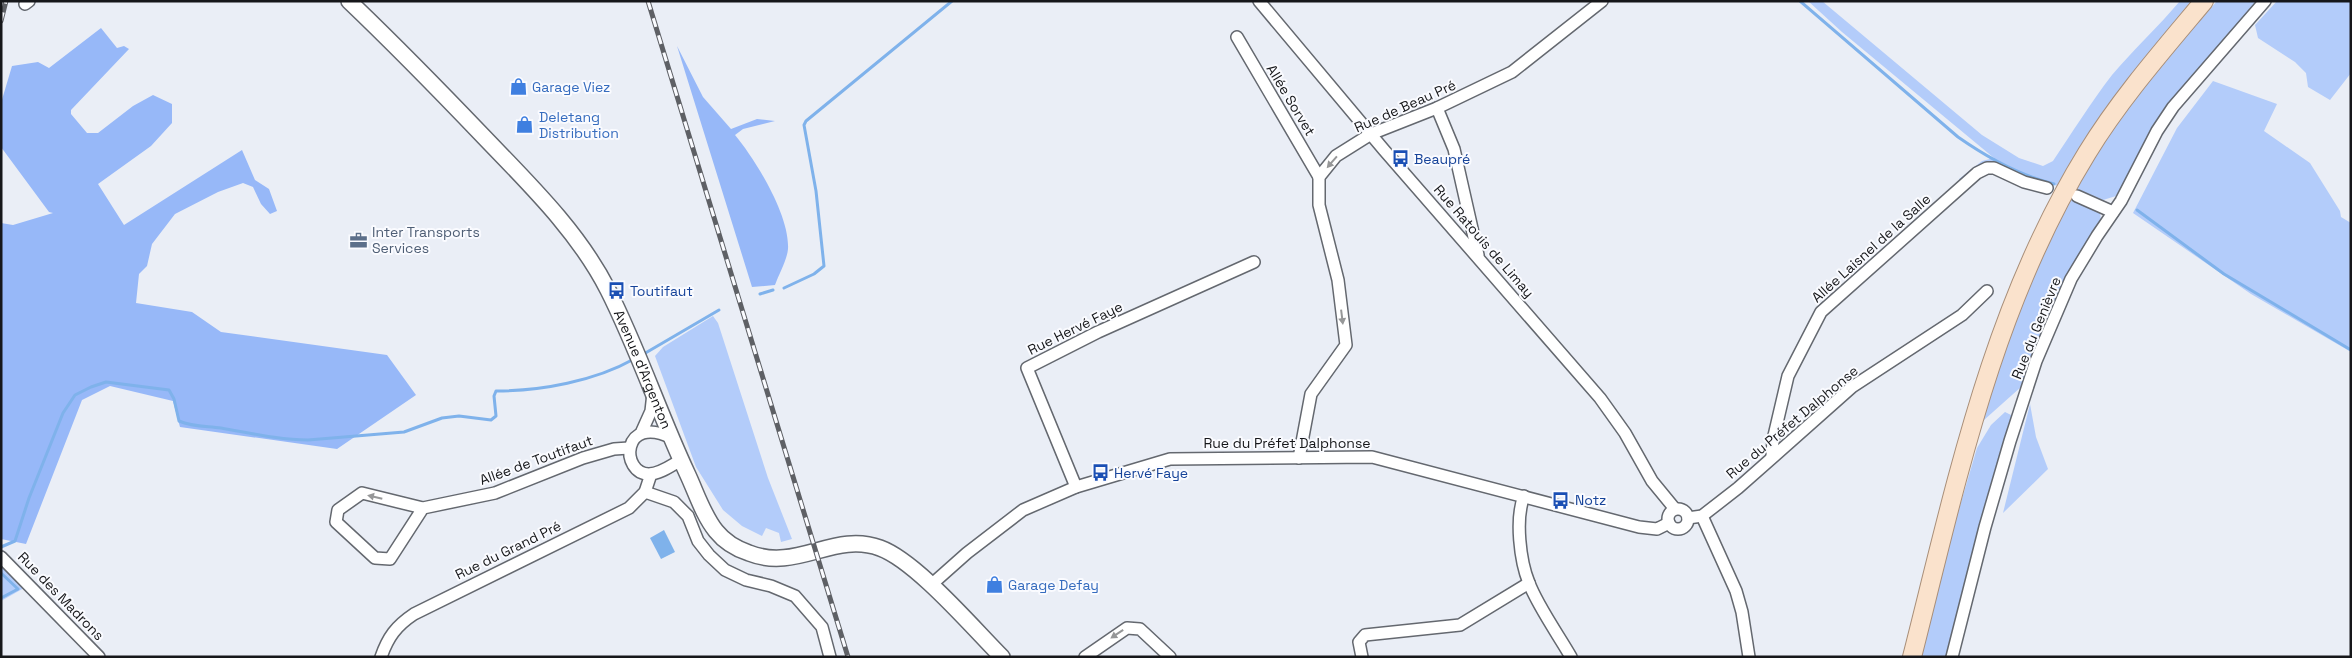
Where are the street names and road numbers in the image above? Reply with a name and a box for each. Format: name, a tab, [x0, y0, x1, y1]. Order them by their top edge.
street label: Allée Sorvet	[1263, 61, 1319, 139]
street label: Rue de Beau Pré	[1351, 76, 1459, 136]
street label: Rue Ratouis de Limay	[1430, 181, 1538, 301]
street label: Allée Laisnel de la Salle	[1808, 190, 1934, 306]
street label: Rue du Genièvre	[2007, 274, 2065, 382]
street label: Rue Hervé Faye	[1025, 297, 1125, 359]
street label: Avenue d'Argenton	[610, 307, 676, 432]
street label: Rue du Préfet Dalphonse	[1722, 361, 1862, 483]
street label: Allée de Toutifaut	[477, 431, 595, 489]
street label: Rue du Préfet Dalphonse	[1203, 434, 1371, 452]
street label: Rue du Grand Pré	[452, 517, 564, 583]
street label: Rue des Madrons	[14, 548, 108, 644]

